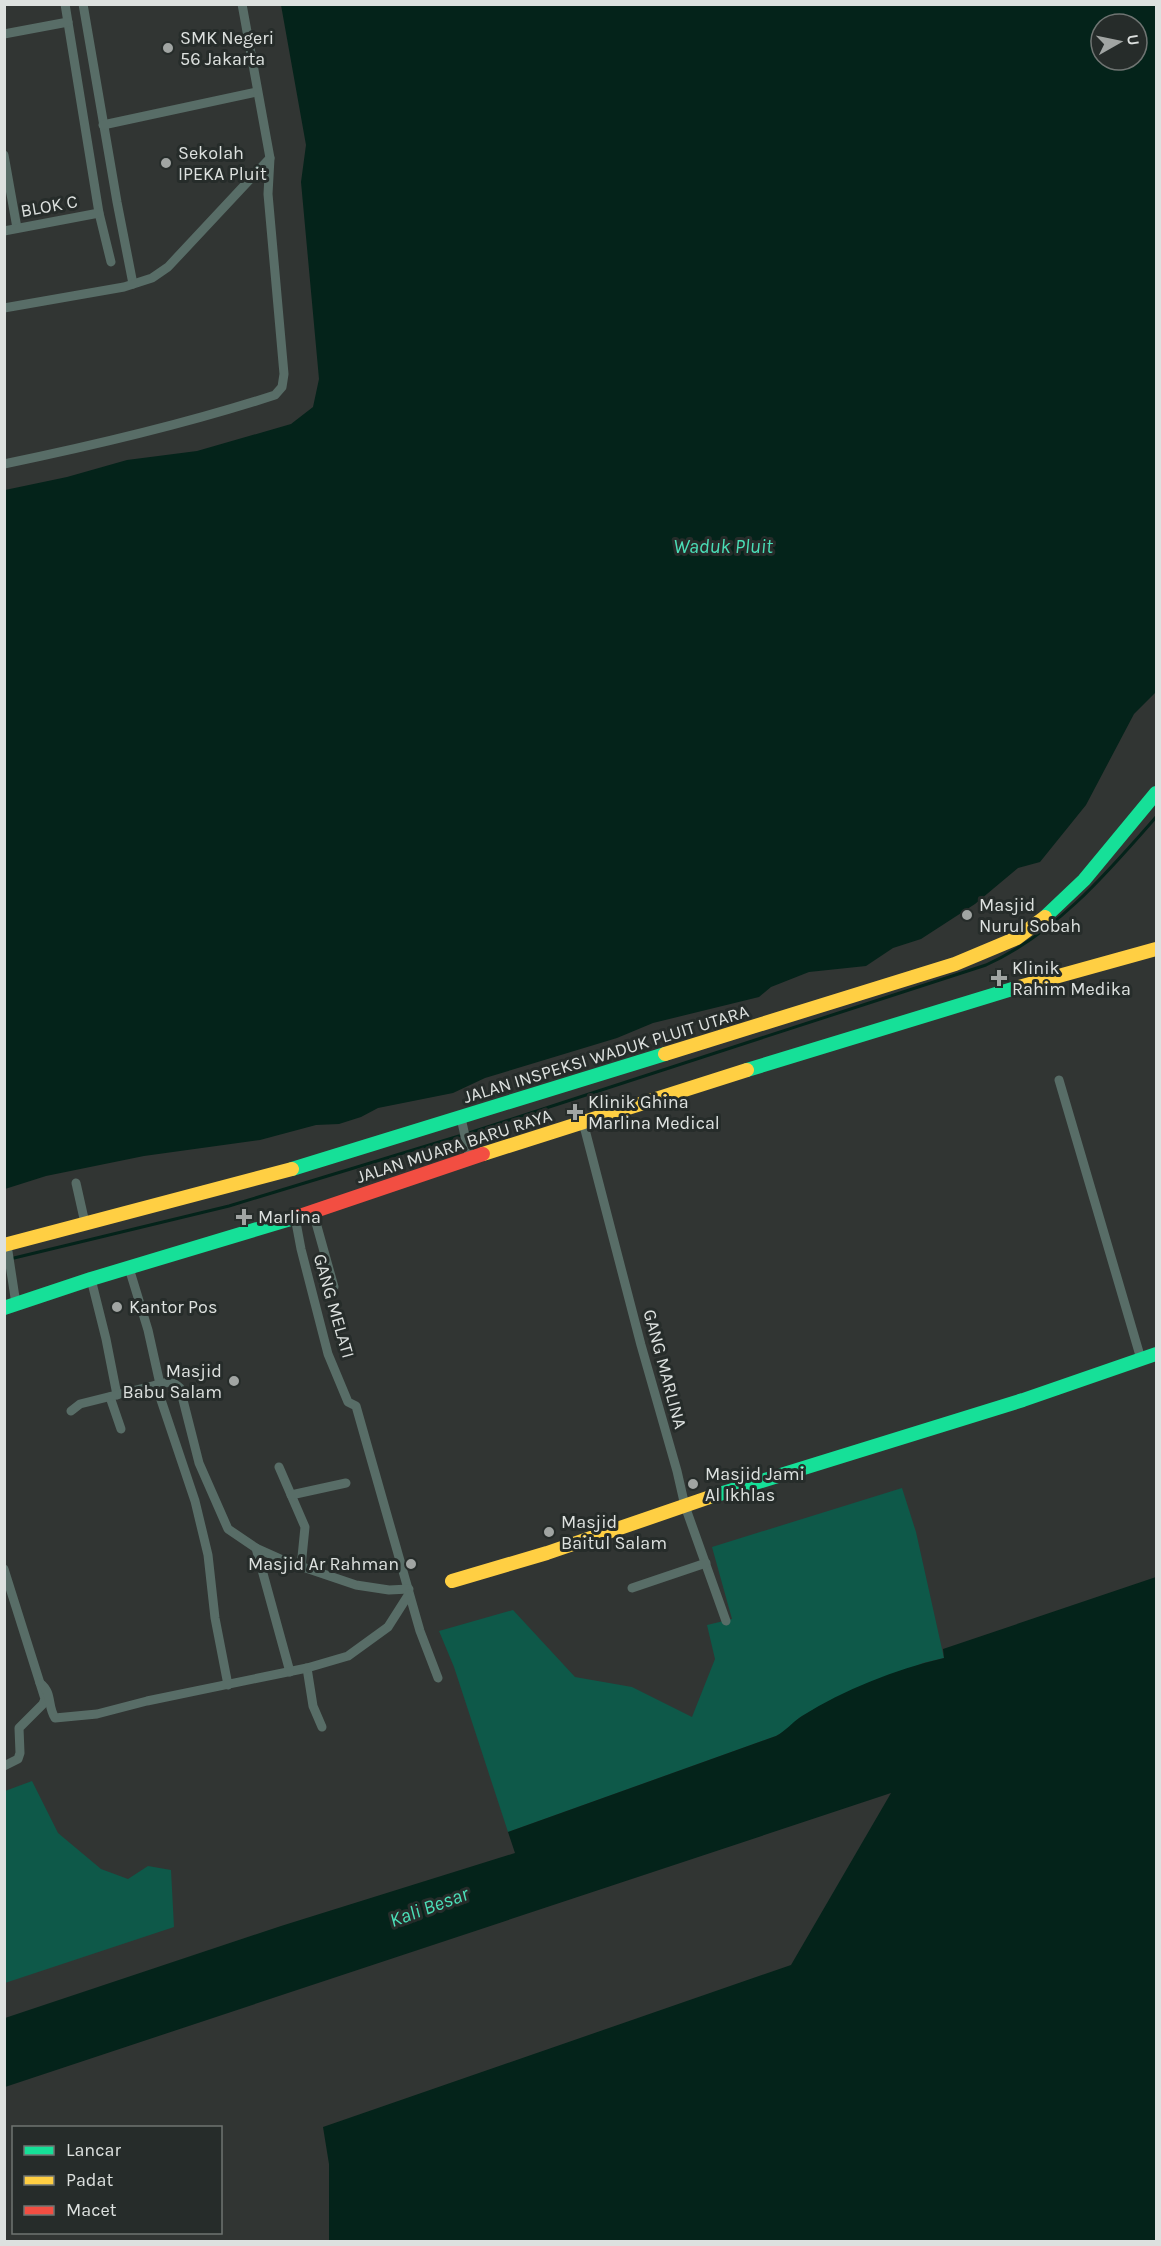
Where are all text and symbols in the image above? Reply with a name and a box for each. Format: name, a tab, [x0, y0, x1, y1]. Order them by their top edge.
north arrow	[1089, 12, 1149, 72]
place label: SMK Negeri 56 Jakarta	[180, 27, 274, 70]
text: U	[1123, 33, 1144, 47]
marker: SMK Negeri 56 Jakarta	[161, 41, 175, 55]
place label: Sekolah IPEKA Pluit	[178, 142, 267, 185]
marker: Sekolah IPEKA Pluit	[159, 156, 173, 170]
street label: BLOK C	[19, 190, 79, 222]
water label: Waduk Pluit	[673, 535, 773, 558]
place label: Masjid Nurul Sobah	[979, 894, 1081, 937]
marker: Masjid Nurul Sobah	[960, 908, 974, 922]
place label: Klinik Rahim Medika	[1012, 957, 1131, 1000]
marker: Klinik Rahim Medika	[990, 969, 1008, 987]
street label: JALAN INSPEKSI WADUK PLUIT UTARA	[461, 1000, 751, 1108]
place label: Klinik Ghina Marlina Medical	[588, 1091, 720, 1134]
marker: Klinik Ghina Marlina Medical	[566, 1103, 584, 1121]
street label: JALAN MUARA BARU RAYA	[353, 1104, 555, 1188]
place label: Marlina	[258, 1206, 321, 1228]
marker: Marlina	[235, 1208, 253, 1226]
street label: GANG MELATI	[309, 1251, 359, 1361]
place label: Kantor Pos	[129, 1296, 217, 1318]
marker: Kantor Pos	[110, 1300, 124, 1314]
street label: GANG MARLINA	[638, 1307, 692, 1431]
place label: Masjid Babu Salam	[122, 1360, 222, 1403]
marker: Masjid Babu Salam	[227, 1374, 241, 1388]
place label: Masjid Jami Al Ikhlas	[705, 1463, 805, 1506]
marker: Masjid Jami Al Ikhlas	[686, 1477, 700, 1491]
place label: Masjid Baitul Salam	[561, 1511, 667, 1554]
marker: Masjid Baitul Salam	[542, 1525, 556, 1539]
place label: Masjid Ar Rahman	[248, 1553, 399, 1575]
marker: Masjid Ar Rahman	[404, 1557, 418, 1571]
water label: Kali Besar	[386, 1882, 473, 1932]
legend	[12, 2126, 222, 2234]
text: Lancar	[66, 2139, 121, 2161]
text: Padat	[66, 2169, 113, 2191]
text: Macet	[66, 2199, 117, 2221]

